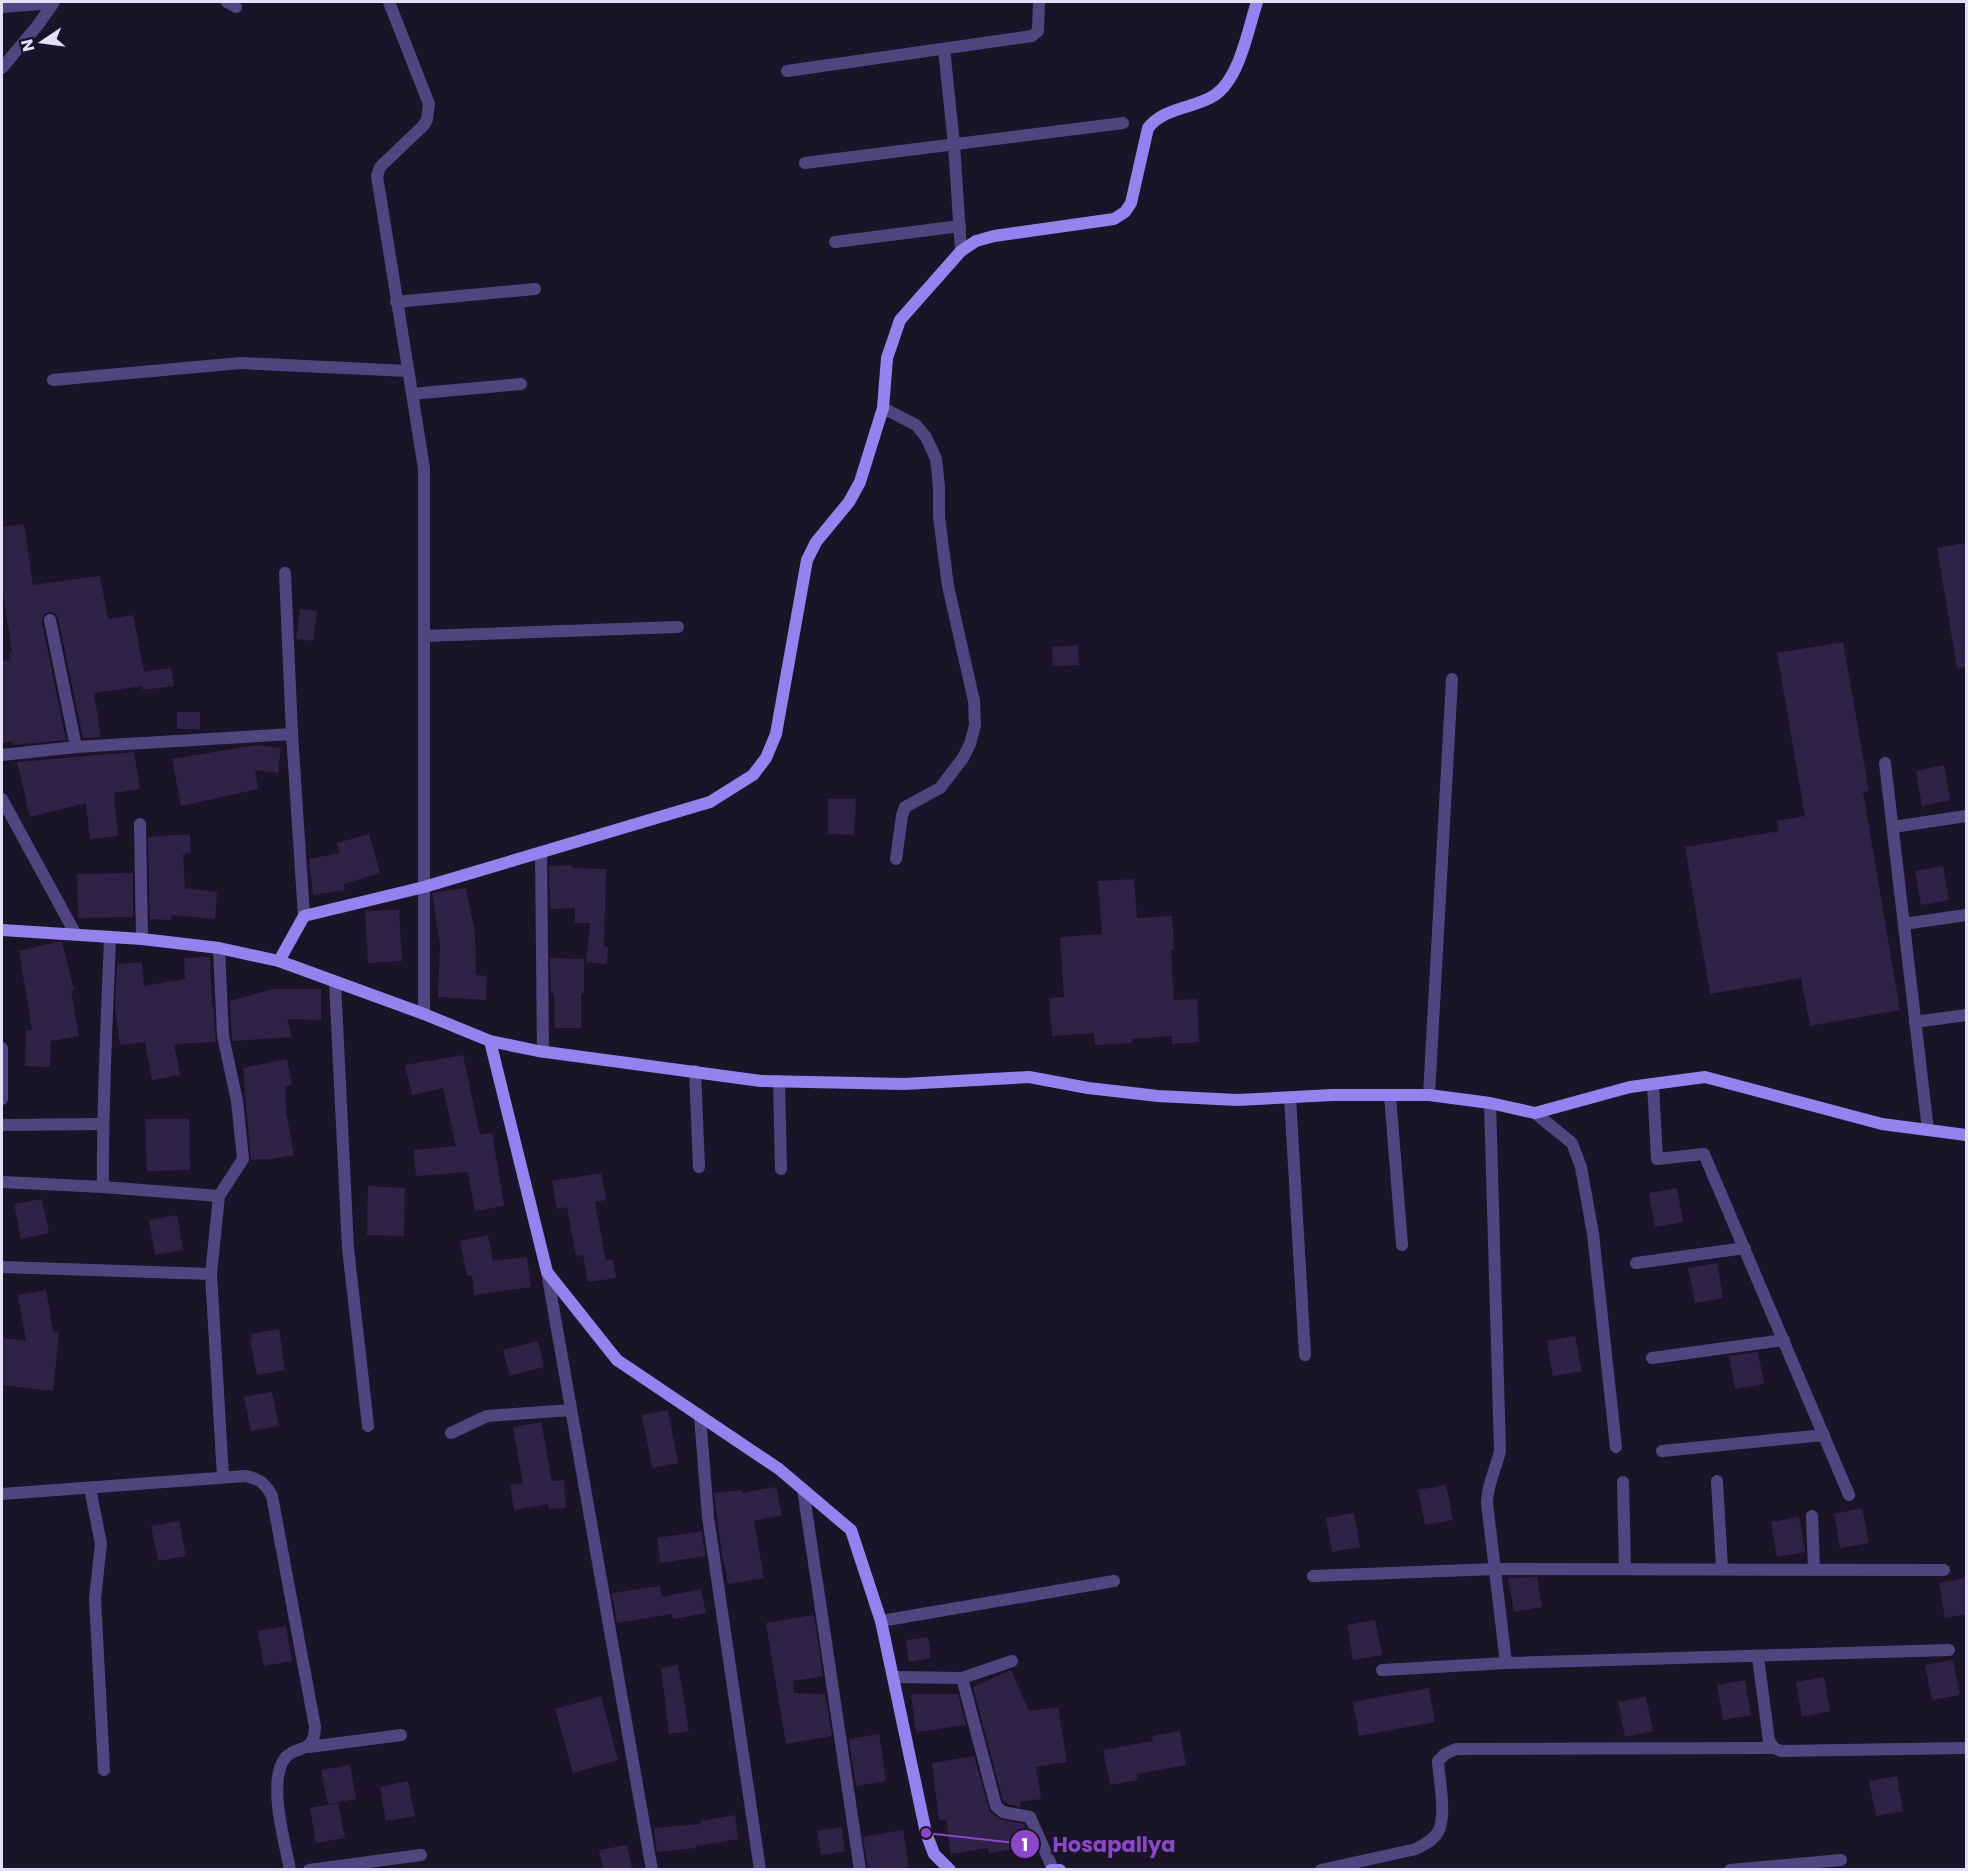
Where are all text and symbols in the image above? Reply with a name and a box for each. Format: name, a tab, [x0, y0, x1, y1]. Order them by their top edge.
north arrow	[12, 12, 72, 72]
text: N	[15, 37, 40, 54]
callout: Hosapallya	[1010, 1825, 1188, 1864]
text: Hosapallya	[1052, 1830, 1176, 1859]
text: 1	[1022, 1832, 1028, 1857]

